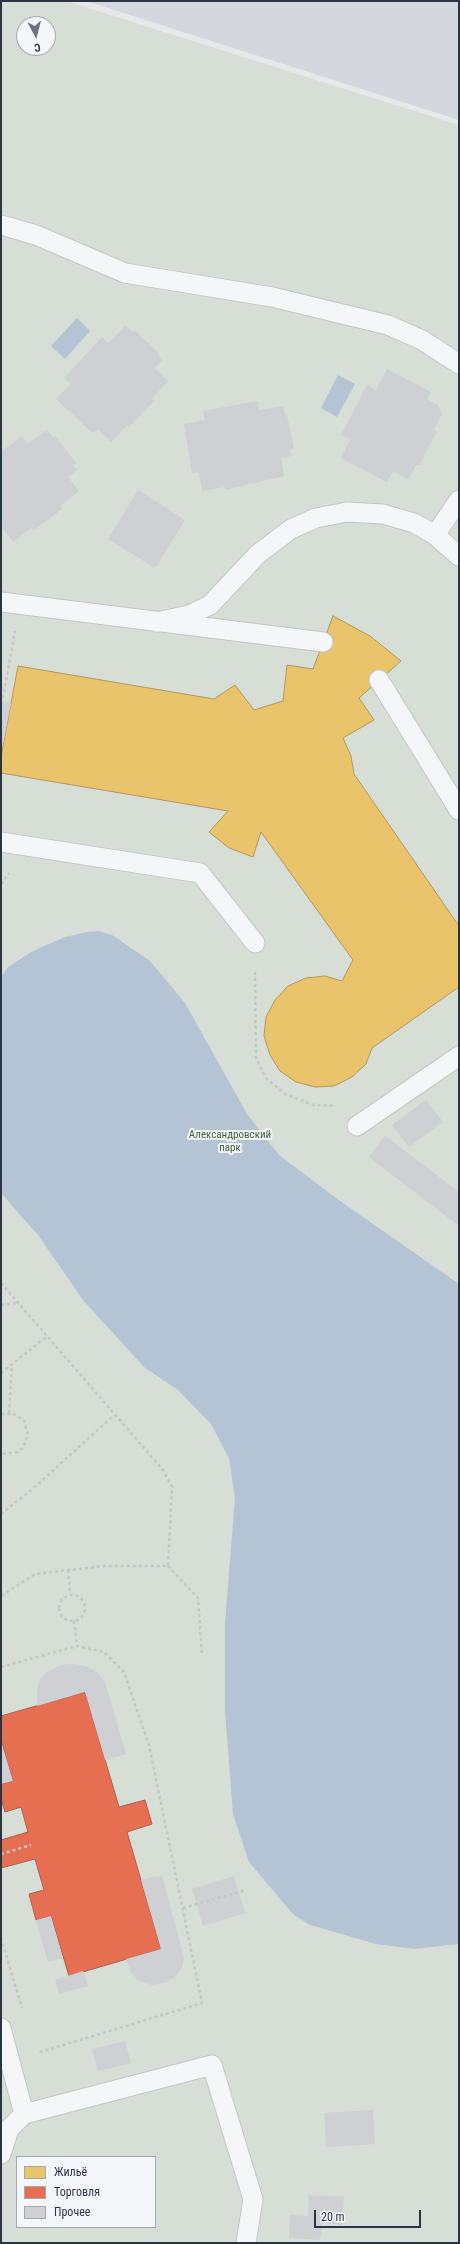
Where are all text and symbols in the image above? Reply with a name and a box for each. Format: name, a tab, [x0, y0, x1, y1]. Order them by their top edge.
north arrow	[16, 16, 56, 56]
text: С	[33, 41, 41, 54]
park label: Александровский парк	[189, 1128, 271, 1154]
legend	[16, 2156, 156, 2228]
text: Жильё	[54, 2165, 87, 2179]
text: Торговля	[54, 2185, 100, 2199]
scale bar	[316, 2202, 423, 2228]
text: Прочее	[54, 2205, 90, 2219]
text: 20 m	[321, 2210, 345, 2224]

